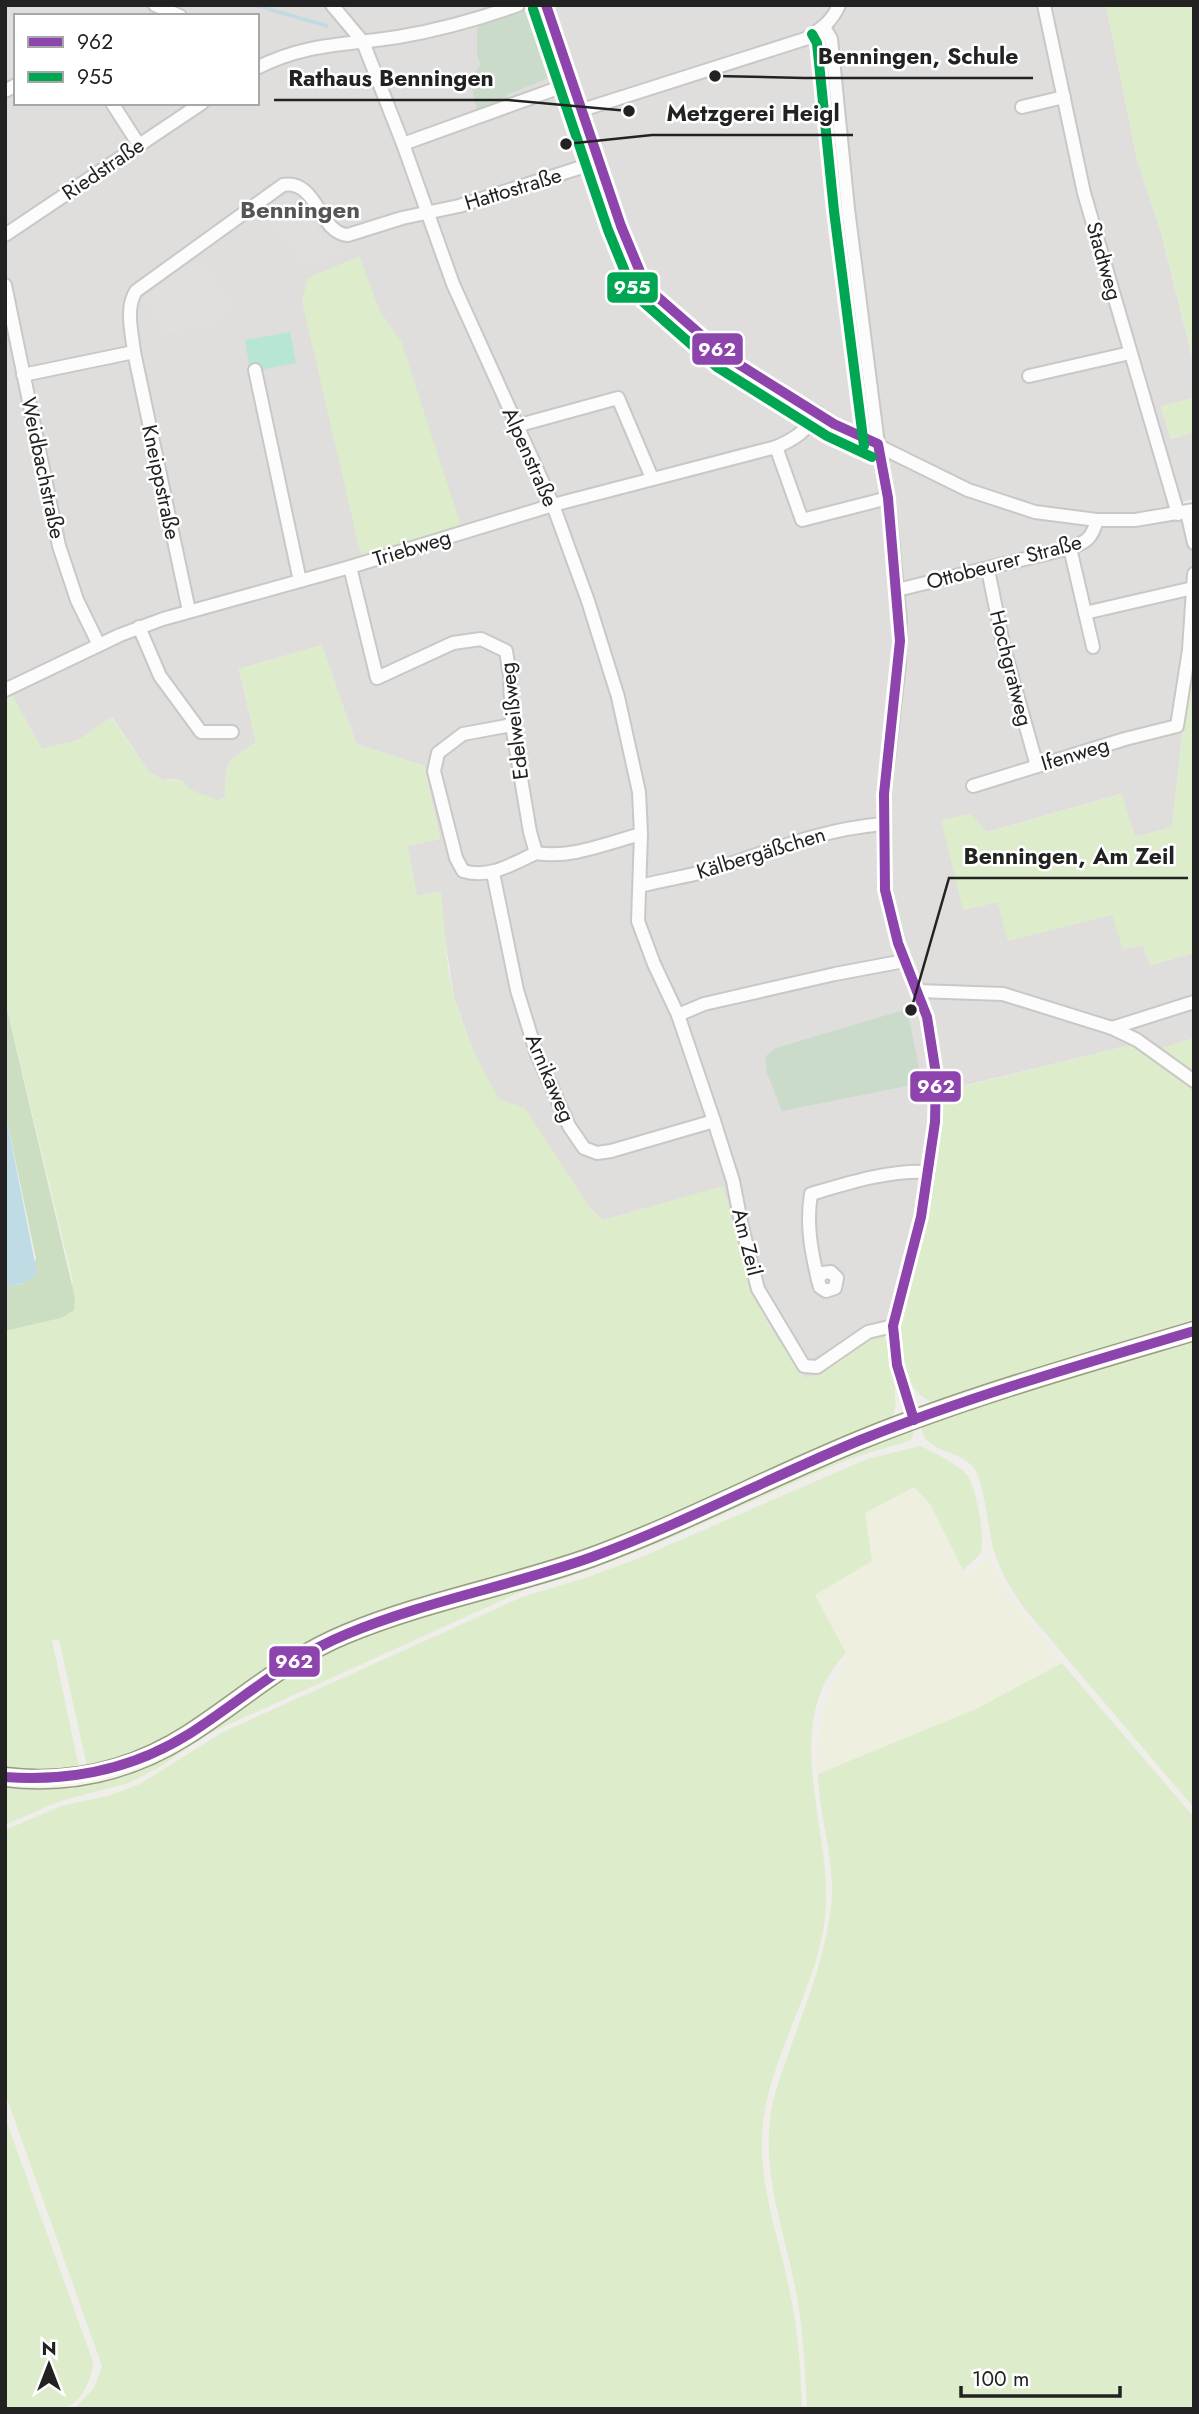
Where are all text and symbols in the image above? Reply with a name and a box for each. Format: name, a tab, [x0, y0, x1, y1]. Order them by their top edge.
legend	[14, 14, 259, 105]
text: 962	[77, 27, 113, 57]
callout: Benningen, Schule	[804, 34, 1033, 78]
text: Benningen, Schule	[818, 39, 1018, 73]
callout: Rathaus Benningen	[274, 56, 508, 100]
text: Rathaus Benningen	[288, 61, 494, 95]
text: 955	[77, 62, 113, 92]
callout: Metzgerei Heigl	[652, 91, 853, 135]
text: Metzgerei Heigl	[666, 96, 840, 130]
street label: Riedstraße	[56, 130, 150, 208]
street label: Hattostraße	[461, 160, 565, 218]
district label: Benningen	[240, 192, 360, 227]
street label: Stadtweg	[1078, 218, 1130, 304]
line badge: 955	[606, 271, 659, 304]
text: 955	[613, 274, 651, 301]
line badge: 962	[691, 332, 744, 366]
text: 962	[698, 336, 736, 363]
street label: Weidbachstraße	[13, 394, 73, 542]
street label: Alpenstraße	[495, 402, 565, 512]
street label: Kneippstraße	[134, 422, 188, 542]
street label: Triebweg	[369, 522, 455, 574]
street label: Ottobeurer Straße	[923, 527, 1085, 597]
street label: Hochgratweg	[982, 607, 1040, 729]
street label: Edelweißweg	[492, 661, 536, 781]
street label: Ifenweg	[1037, 729, 1113, 779]
street label: Kälbergäßchen	[693, 819, 829, 887]
callout: Benningen, Am Zeil	[949, 834, 1188, 878]
text: Benningen, Am Zeil	[963, 839, 1175, 873]
street label: Arnikaweg	[518, 1029, 582, 1127]
line badge: 962	[909, 1070, 962, 1103]
text: 962	[917, 1073, 955, 1100]
street label: Am Zeil	[724, 1205, 770, 1279]
line badge: 962	[268, 1645, 321, 1678]
text: 962	[275, 1648, 313, 1675]
north arrow	[14, 2330, 84, 2400]
text: N	[41, 2335, 57, 2362]
scale bar	[961, 2354, 1120, 2398]
text: 100 m	[972, 2364, 1029, 2394]

